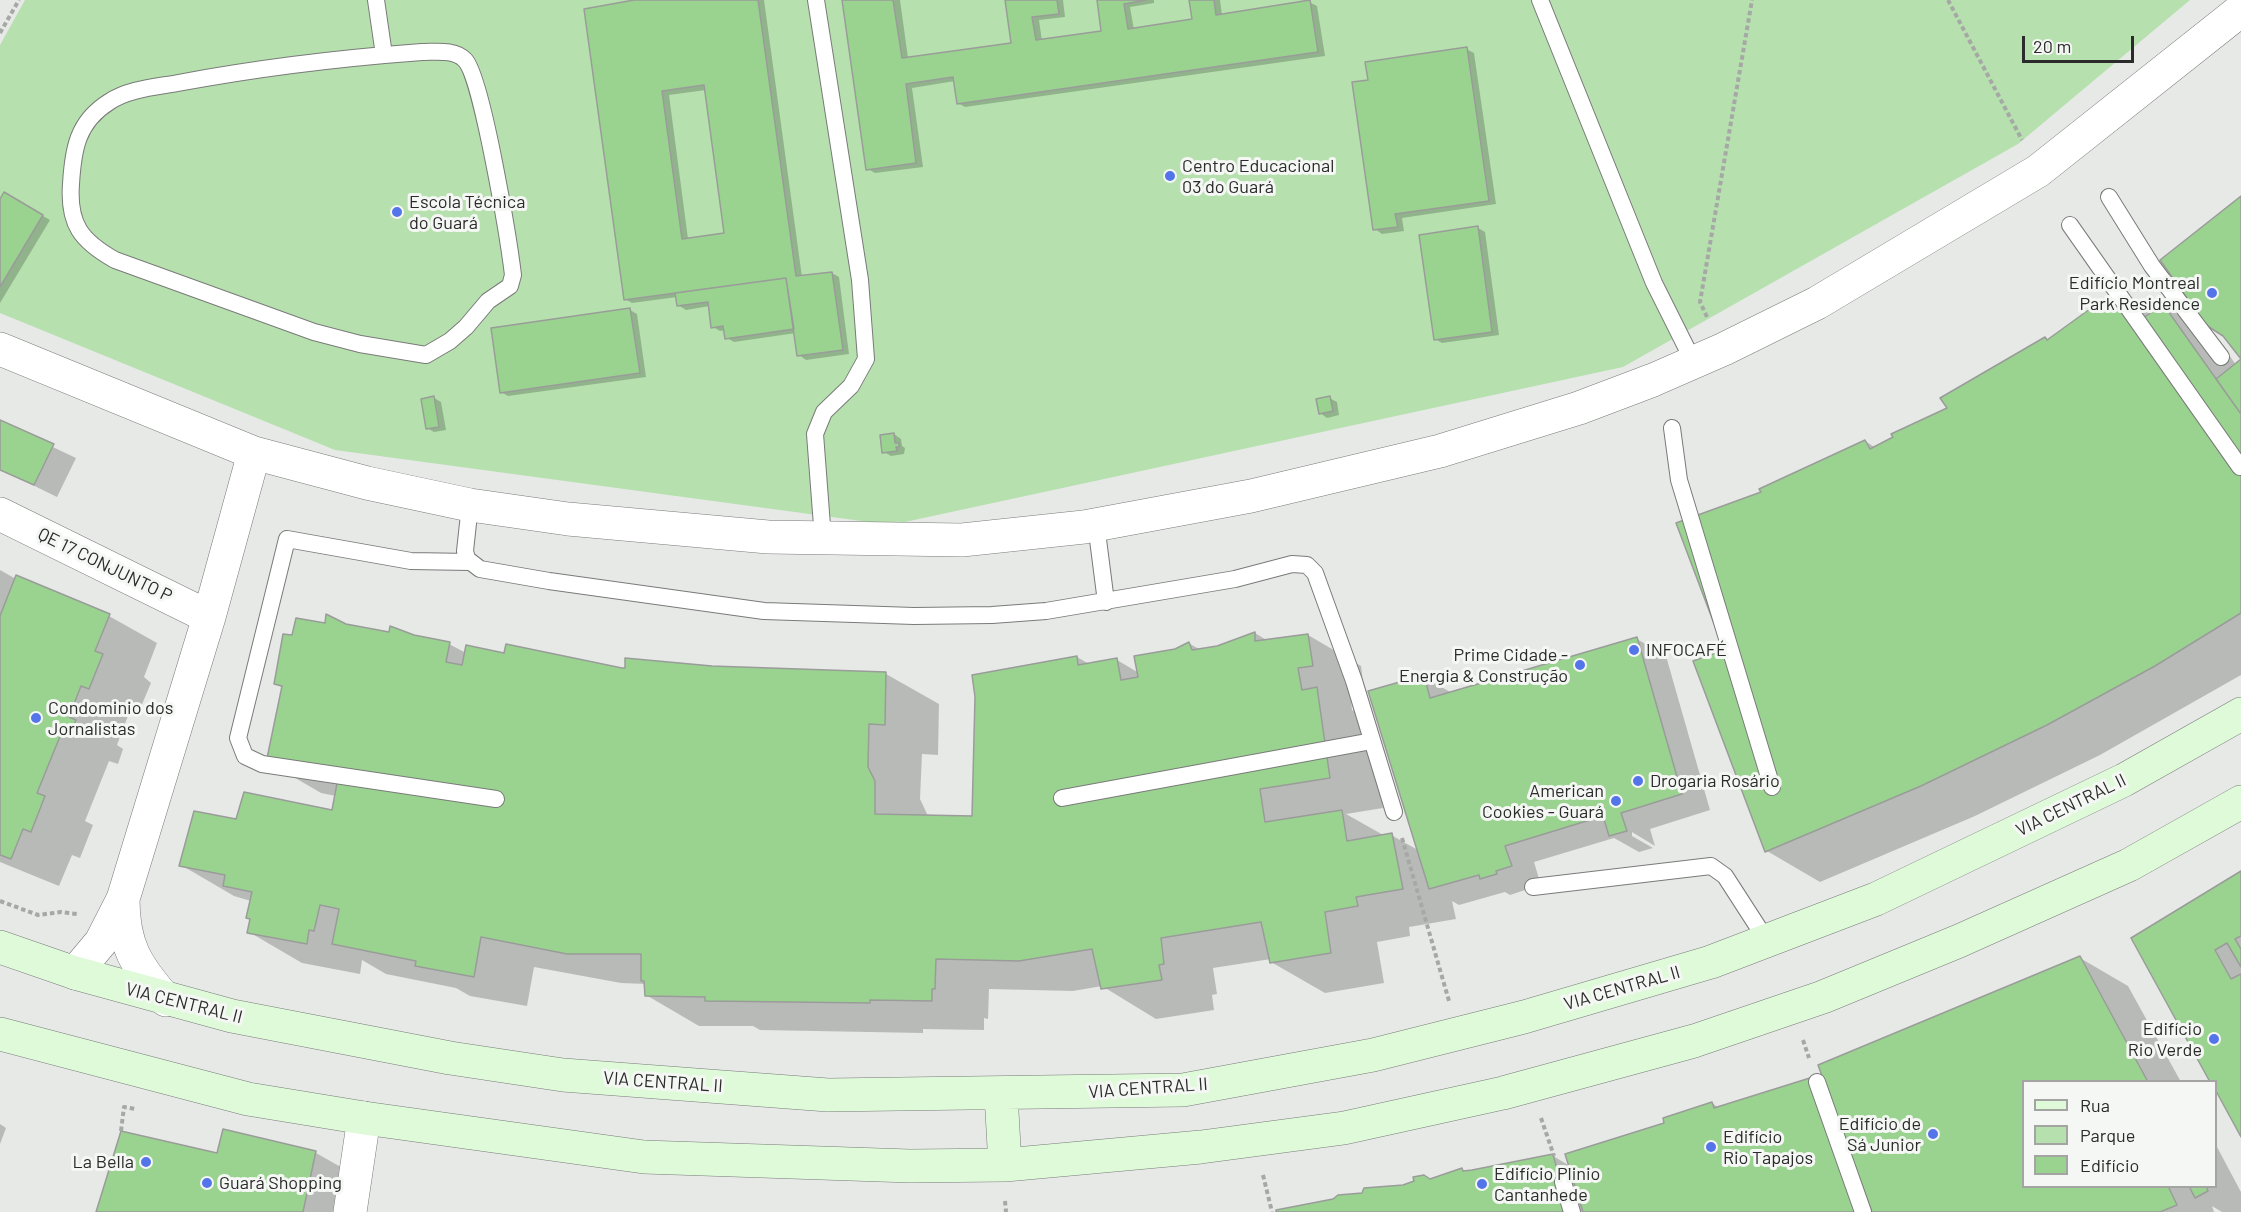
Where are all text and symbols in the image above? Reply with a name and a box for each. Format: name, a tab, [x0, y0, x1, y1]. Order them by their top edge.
scale bar	[2025, 24, 2138, 62]
text: 20 m	[2033, 35, 2071, 57]
place label: Centro Educacional 03 do Guará	[1182, 155, 1334, 198]
marker: Centro Educacional 03 do Guará	[1163, 169, 1177, 183]
place label: Escola Técnica do Guará	[409, 191, 525, 234]
marker: Escola Técnica do Guará	[390, 205, 404, 219]
place label: Edifício Montreal Park Residence	[2069, 272, 2200, 314]
marker: Edifício Montreal Park Residence	[2205, 286, 2219, 300]
street label: QE 17 CONJUNTO P	[34, 523, 176, 607]
place label: INFOCAFÉ	[1646, 639, 1727, 661]
marker: INFOCAFÉ	[1627, 643, 1641, 657]
place label: Prime Cidade - Energia & Construção	[1399, 644, 1568, 686]
marker: Prime Cidade - Energia & Construção	[1573, 658, 1587, 672]
place label: Condominio dos Jornalistas	[48, 697, 173, 740]
marker: Condominio dos Jornalistas	[29, 711, 43, 725]
street label: VIA CENTRAL II	[2012, 769, 2130, 841]
place label: Drogaria Rosário	[1650, 770, 1780, 792]
marker: Drogaria Rosário	[1631, 774, 1645, 788]
place label: American Cookies - Guará	[1482, 780, 1604, 822]
marker: American Cookies - Guará	[1609, 794, 1623, 808]
street label: VIA CENTRAL II	[1561, 961, 1683, 1015]
street label: VIA CENTRAL II	[123, 978, 245, 1028]
place label: Edifício Rio Verde	[2128, 1018, 2202, 1060]
marker: Edifício Rio Verde	[2207, 1032, 2221, 1046]
street label: VIA CENTRAL II	[603, 1067, 723, 1097]
street label: VIA CENTRAL II	[1088, 1073, 1208, 1103]
legend	[2022, 1080, 2217, 1188]
text: Rua	[2080, 1094, 2110, 1116]
place label: Edifício de Sá Junior	[1839, 1113, 1921, 1156]
text: Parque	[2080, 1124, 2135, 1146]
place label: Edifício Rio Tapajos	[1723, 1126, 1813, 1168]
marker: Edifício de Sá Junior	[1926, 1127, 1940, 1141]
marker: Edifício Rio Tapajos	[1704, 1140, 1718, 1154]
place label: La Bella	[73, 1151, 134, 1173]
text: Edifício	[2080, 1154, 2139, 1176]
marker: La Bella	[139, 1155, 153, 1169]
place label: Edifício Plinio Cantanhede	[1494, 1163, 1600, 1206]
place label: Guará Shopping	[219, 1172, 342, 1194]
marker: Guará Shopping	[200, 1176, 214, 1190]
marker: Edifício Plinio Cantanhede	[1475, 1177, 1489, 1191]

